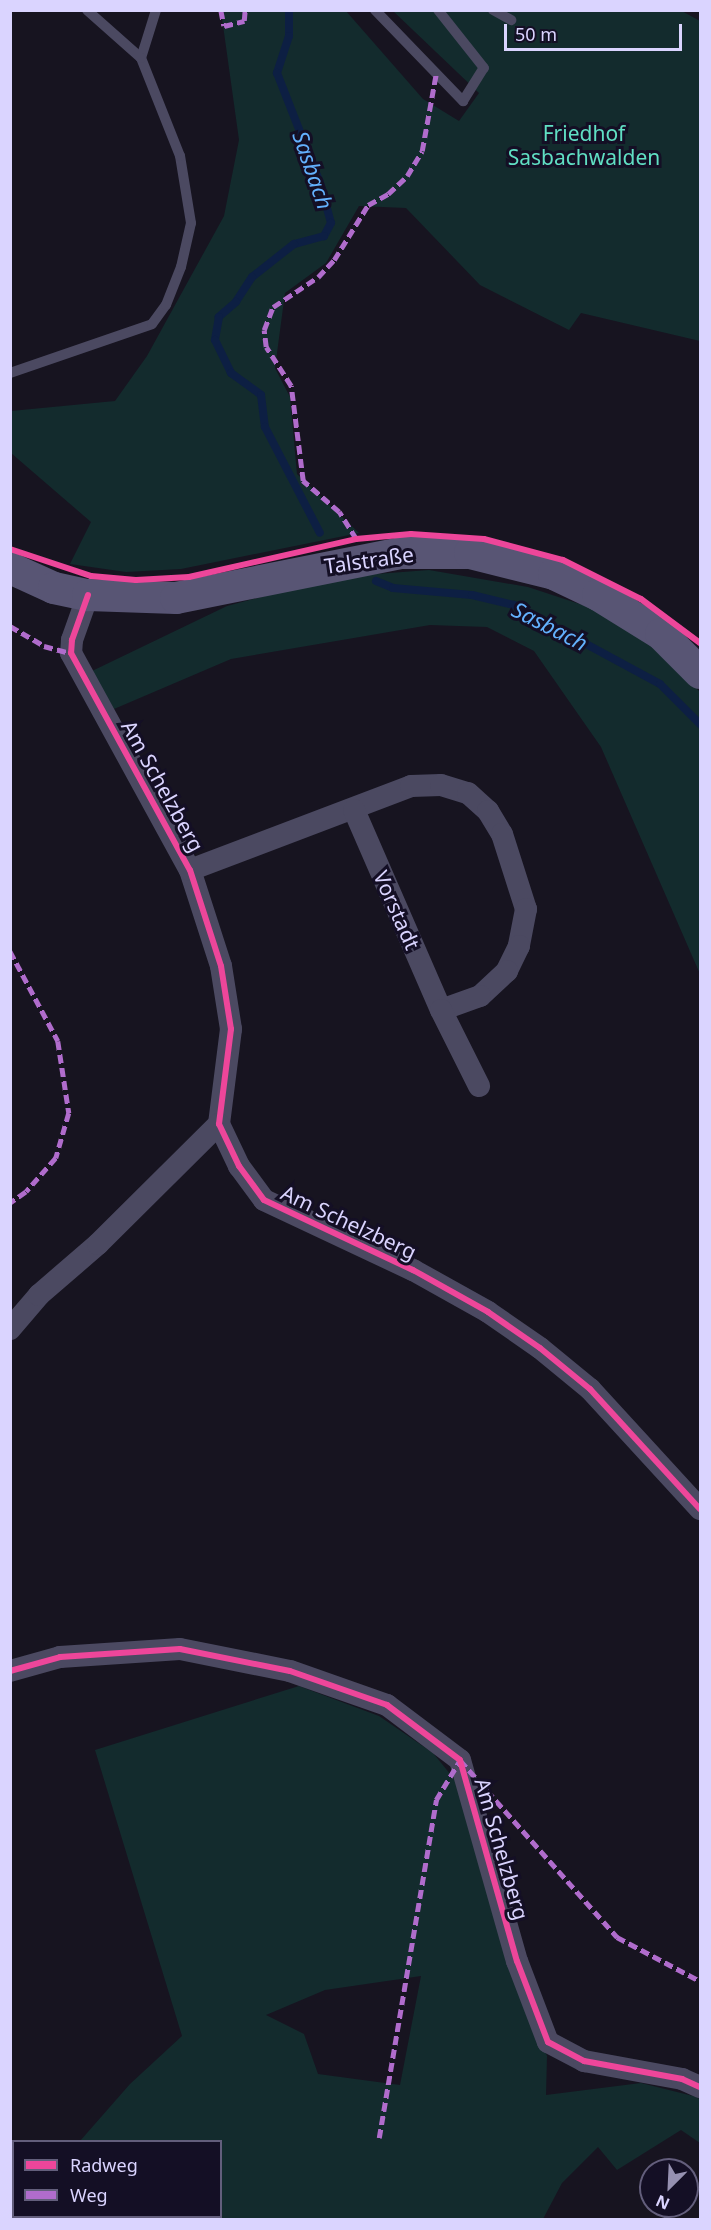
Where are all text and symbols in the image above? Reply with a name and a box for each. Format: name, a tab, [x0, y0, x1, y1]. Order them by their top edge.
scale bar	[507, 12, 686, 50]
text: 50 m	[515, 22, 557, 46]
park label: Friedhof Sasbachwalden	[508, 120, 660, 170]
water label: Sasbach	[287, 127, 339, 213]
street label: Talstraße	[323, 541, 415, 579]
water label: Sasbach	[508, 596, 592, 656]
street label: Am Schelzberg	[116, 716, 210, 856]
street label: Vorstadt	[369, 867, 425, 953]
street label: Am Schelzberg	[277, 1180, 421, 1264]
street label: Am Schelzberg	[470, 1775, 534, 1923]
legend	[12, 2140, 222, 2218]
text: Radweg	[70, 2153, 138, 2177]
north arrow	[639, 2158, 699, 2218]
text: Weg	[70, 2183, 108, 2207]
text: N	[652, 2190, 673, 2215]

